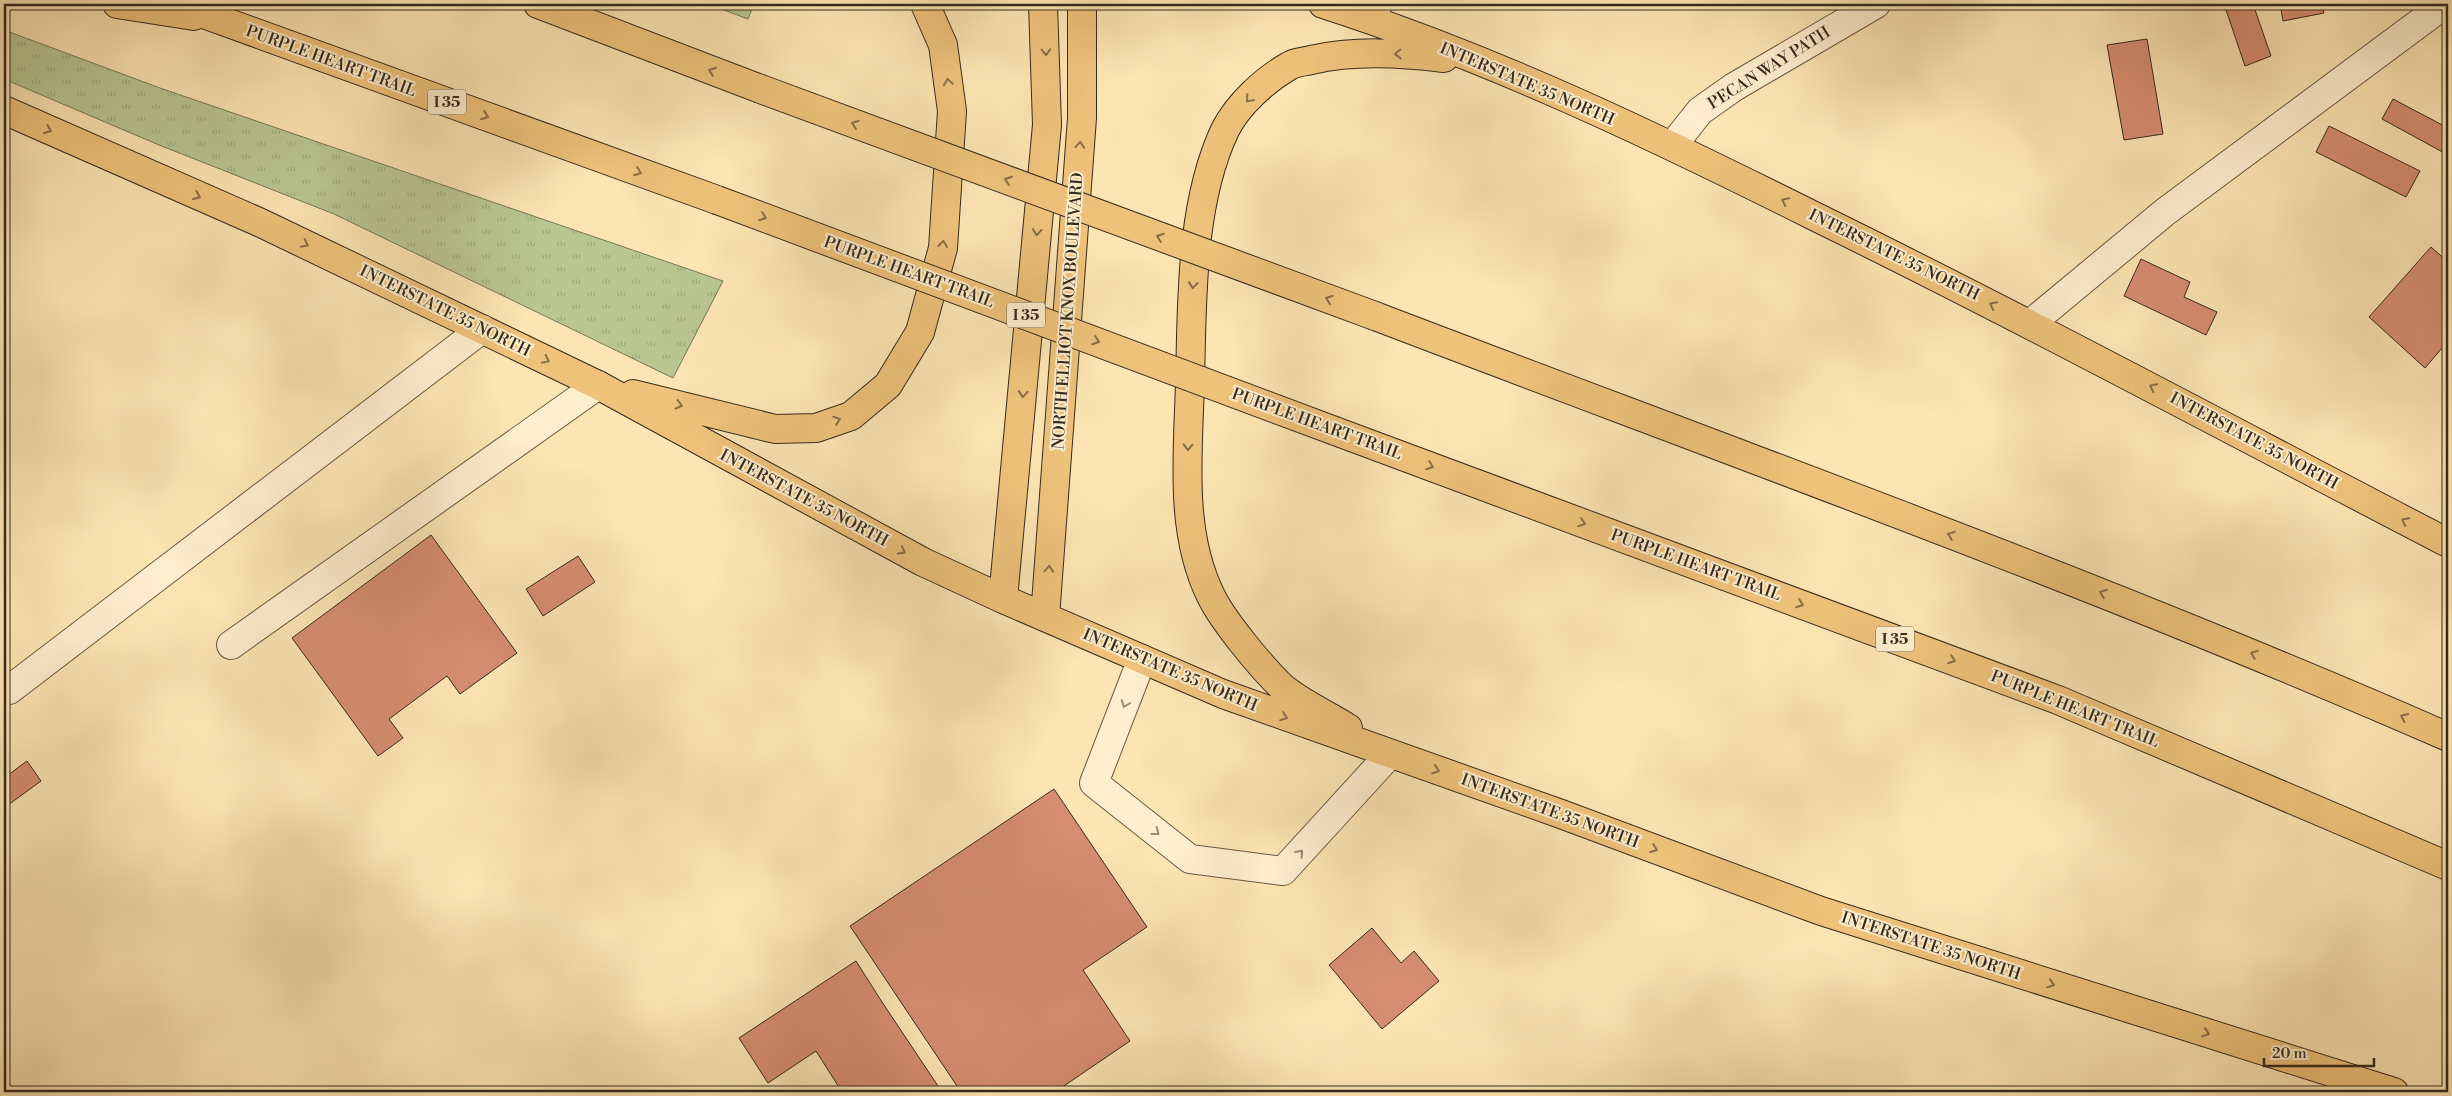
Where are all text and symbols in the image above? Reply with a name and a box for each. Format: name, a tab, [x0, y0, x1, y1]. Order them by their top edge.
street label: PURPLE HEART TRAIL	[243, 21, 419, 101]
street label: PECAN WAY PATH	[1704, 22, 1834, 114]
street label: INTERSTATE 35 NORTH	[1437, 38, 1617, 130]
one-way arrow	[1041, 49, 1051, 57]
one-way arrow	[1393, 49, 1401, 59]
one-way arrow	[708, 67, 717, 77]
one-way arrow	[943, 78, 954, 86]
road number: I 35	[428, 90, 466, 114]
one-way arrow	[1245, 94, 1254, 103]
one-way arrow	[480, 110, 489, 120]
one-way arrow	[851, 120, 860, 130]
one-way arrow	[43, 124, 52, 135]
one-way arrow	[1074, 141, 1085, 149]
one-way arrow	[633, 166, 642, 176]
street label: NORTH ELLIOT KNOX BOULEVARD	[1048, 172, 1088, 450]
one-way arrow	[1004, 176, 1012, 186]
one-way arrow	[192, 189, 201, 200]
one-way arrow	[1781, 197, 1790, 207]
street label: INTERSTATE 35 NORTH	[1805, 205, 1983, 305]
one-way arrow	[758, 211, 767, 221]
one-way arrow	[1032, 228, 1043, 236]
street label: PURPLE HEART TRAIL	[821, 232, 997, 312]
one-way arrow	[1156, 233, 1165, 243]
one-way arrow	[300, 238, 309, 248]
one-way arrow	[937, 240, 947, 248]
street label: INTERSTATE 35 NORTH	[356, 261, 534, 361]
one-way arrow	[1188, 281, 1199, 289]
one-way arrow	[1325, 295, 1334, 305]
one-way arrow	[1989, 301, 1998, 311]
road number: I 35	[1007, 302, 1045, 328]
one-way arrow	[1091, 335, 1100, 345]
one-way arrow	[541, 354, 550, 364]
one-way arrow	[2149, 383, 2158, 393]
street label: PURPLE HEART TRAIL	[1229, 384, 1405, 464]
street label: INTERSTATE 35 NORTH	[2166, 388, 2342, 494]
one-way arrow	[1017, 390, 1028, 398]
one-way arrow	[675, 399, 684, 410]
one-way arrow	[833, 416, 841, 426]
one-way arrow	[1183, 443, 1194, 451]
street label: INTERSTATE 35 NORTH	[716, 445, 892, 551]
one-way arrow	[1425, 460, 1434, 470]
one-way arrow	[1577, 516, 1586, 527]
one-way arrow	[2401, 517, 2410, 527]
street label: PURPLE HEART TRAIL	[1608, 525, 1784, 605]
one-way arrow	[1948, 531, 1956, 541]
one-way arrow	[897, 545, 906, 555]
one-way arrow	[1043, 564, 1054, 572]
one-way arrow	[2099, 589, 2108, 599]
one-way arrow	[1795, 598, 1804, 608]
street label: INTERSTATE 35 NORTH	[1080, 624, 1260, 716]
road number: I 35	[1876, 626, 1914, 652]
one-way arrow	[2250, 650, 2259, 661]
one-way arrow	[1948, 654, 1956, 664]
street label: PURPLE HEART TRAIL	[1988, 666, 2163, 752]
one-way arrow	[1120, 700, 1130, 708]
one-way arrow	[1279, 711, 1288, 721]
one-way arrow	[2400, 713, 2409, 724]
one-way arrow	[1431, 764, 1439, 774]
street label: INTERSTATE 35 NORTH	[1458, 770, 1642, 853]
one-way arrow	[1150, 826, 1159, 835]
one-way arrow	[1650, 843, 1658, 853]
one-way arrow	[1294, 849, 1303, 858]
street label: INTERSTATE 35 NORTH	[1839, 907, 2024, 985]
one-way arrow	[2046, 978, 2055, 988]
one-way arrow	[2201, 1027, 2209, 1037]
scale bar	[2264, 1036, 2374, 1068]
text: 20 m	[2272, 1044, 2307, 1063]

